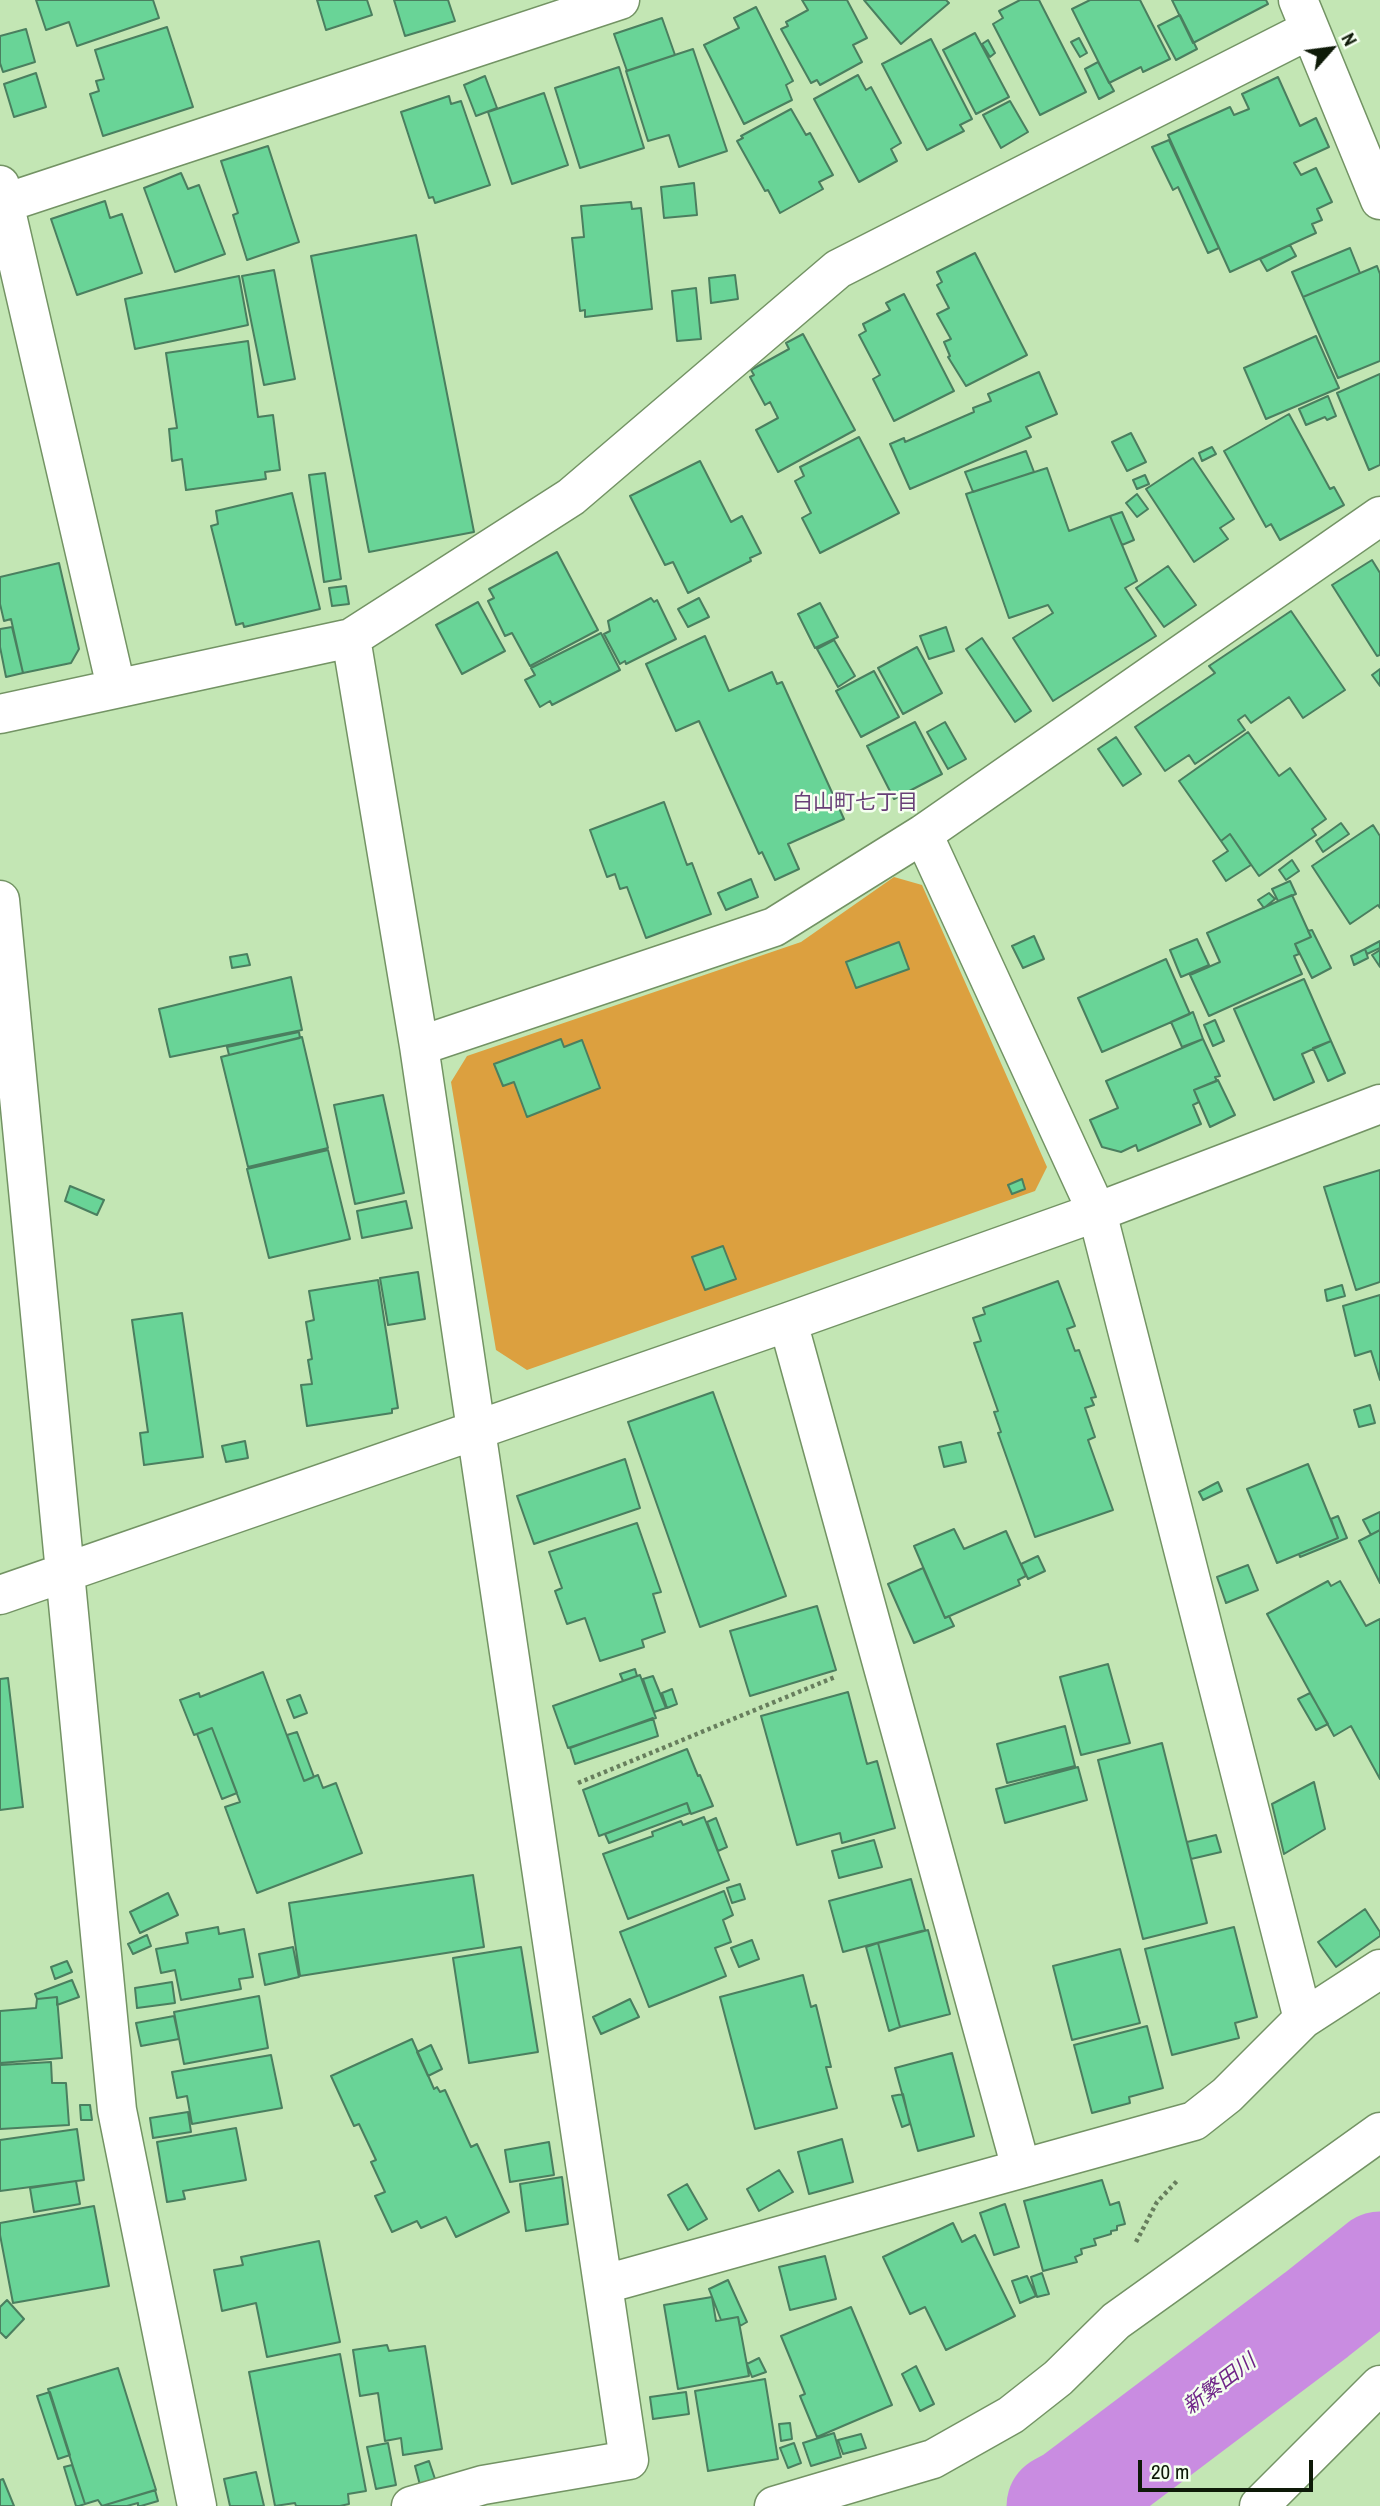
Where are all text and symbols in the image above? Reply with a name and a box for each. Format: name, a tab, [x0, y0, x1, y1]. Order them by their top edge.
north arrow	[1296, 14, 1366, 84]
text: N	[1335, 28, 1364, 50]
district label: 白山町七丁目	[792, 790, 918, 816]
water label: 新繁田川	[1179, 2350, 1261, 2420]
scale bar	[1142, 2446, 1317, 2490]
text: 20 m	[1151, 2457, 1189, 2486]

